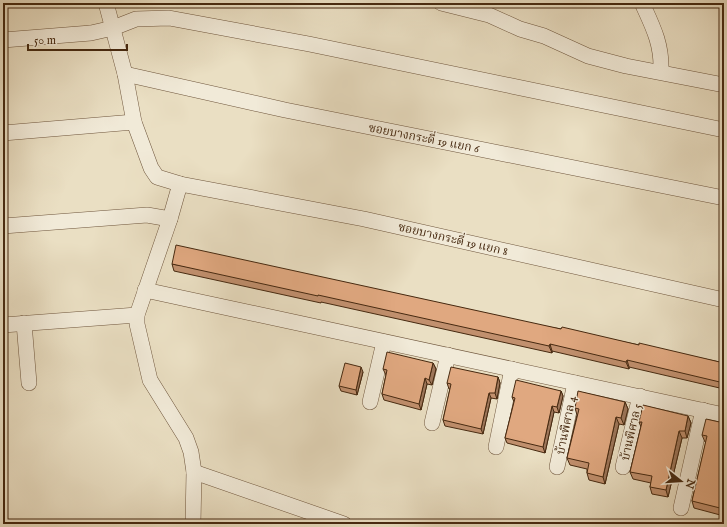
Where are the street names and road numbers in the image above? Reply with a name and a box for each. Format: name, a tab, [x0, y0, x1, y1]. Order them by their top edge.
street label: ซอยบางกระดี่ 19 แยก 6	[367, 118, 482, 157]
street label: ซอยบางกระดี่ 19 แยก 8	[397, 218, 510, 259]
street label: บ้านพิศาล 4	[553, 394, 580, 456]
street label: บ้านพิศาล 5	[618, 402, 645, 462]

